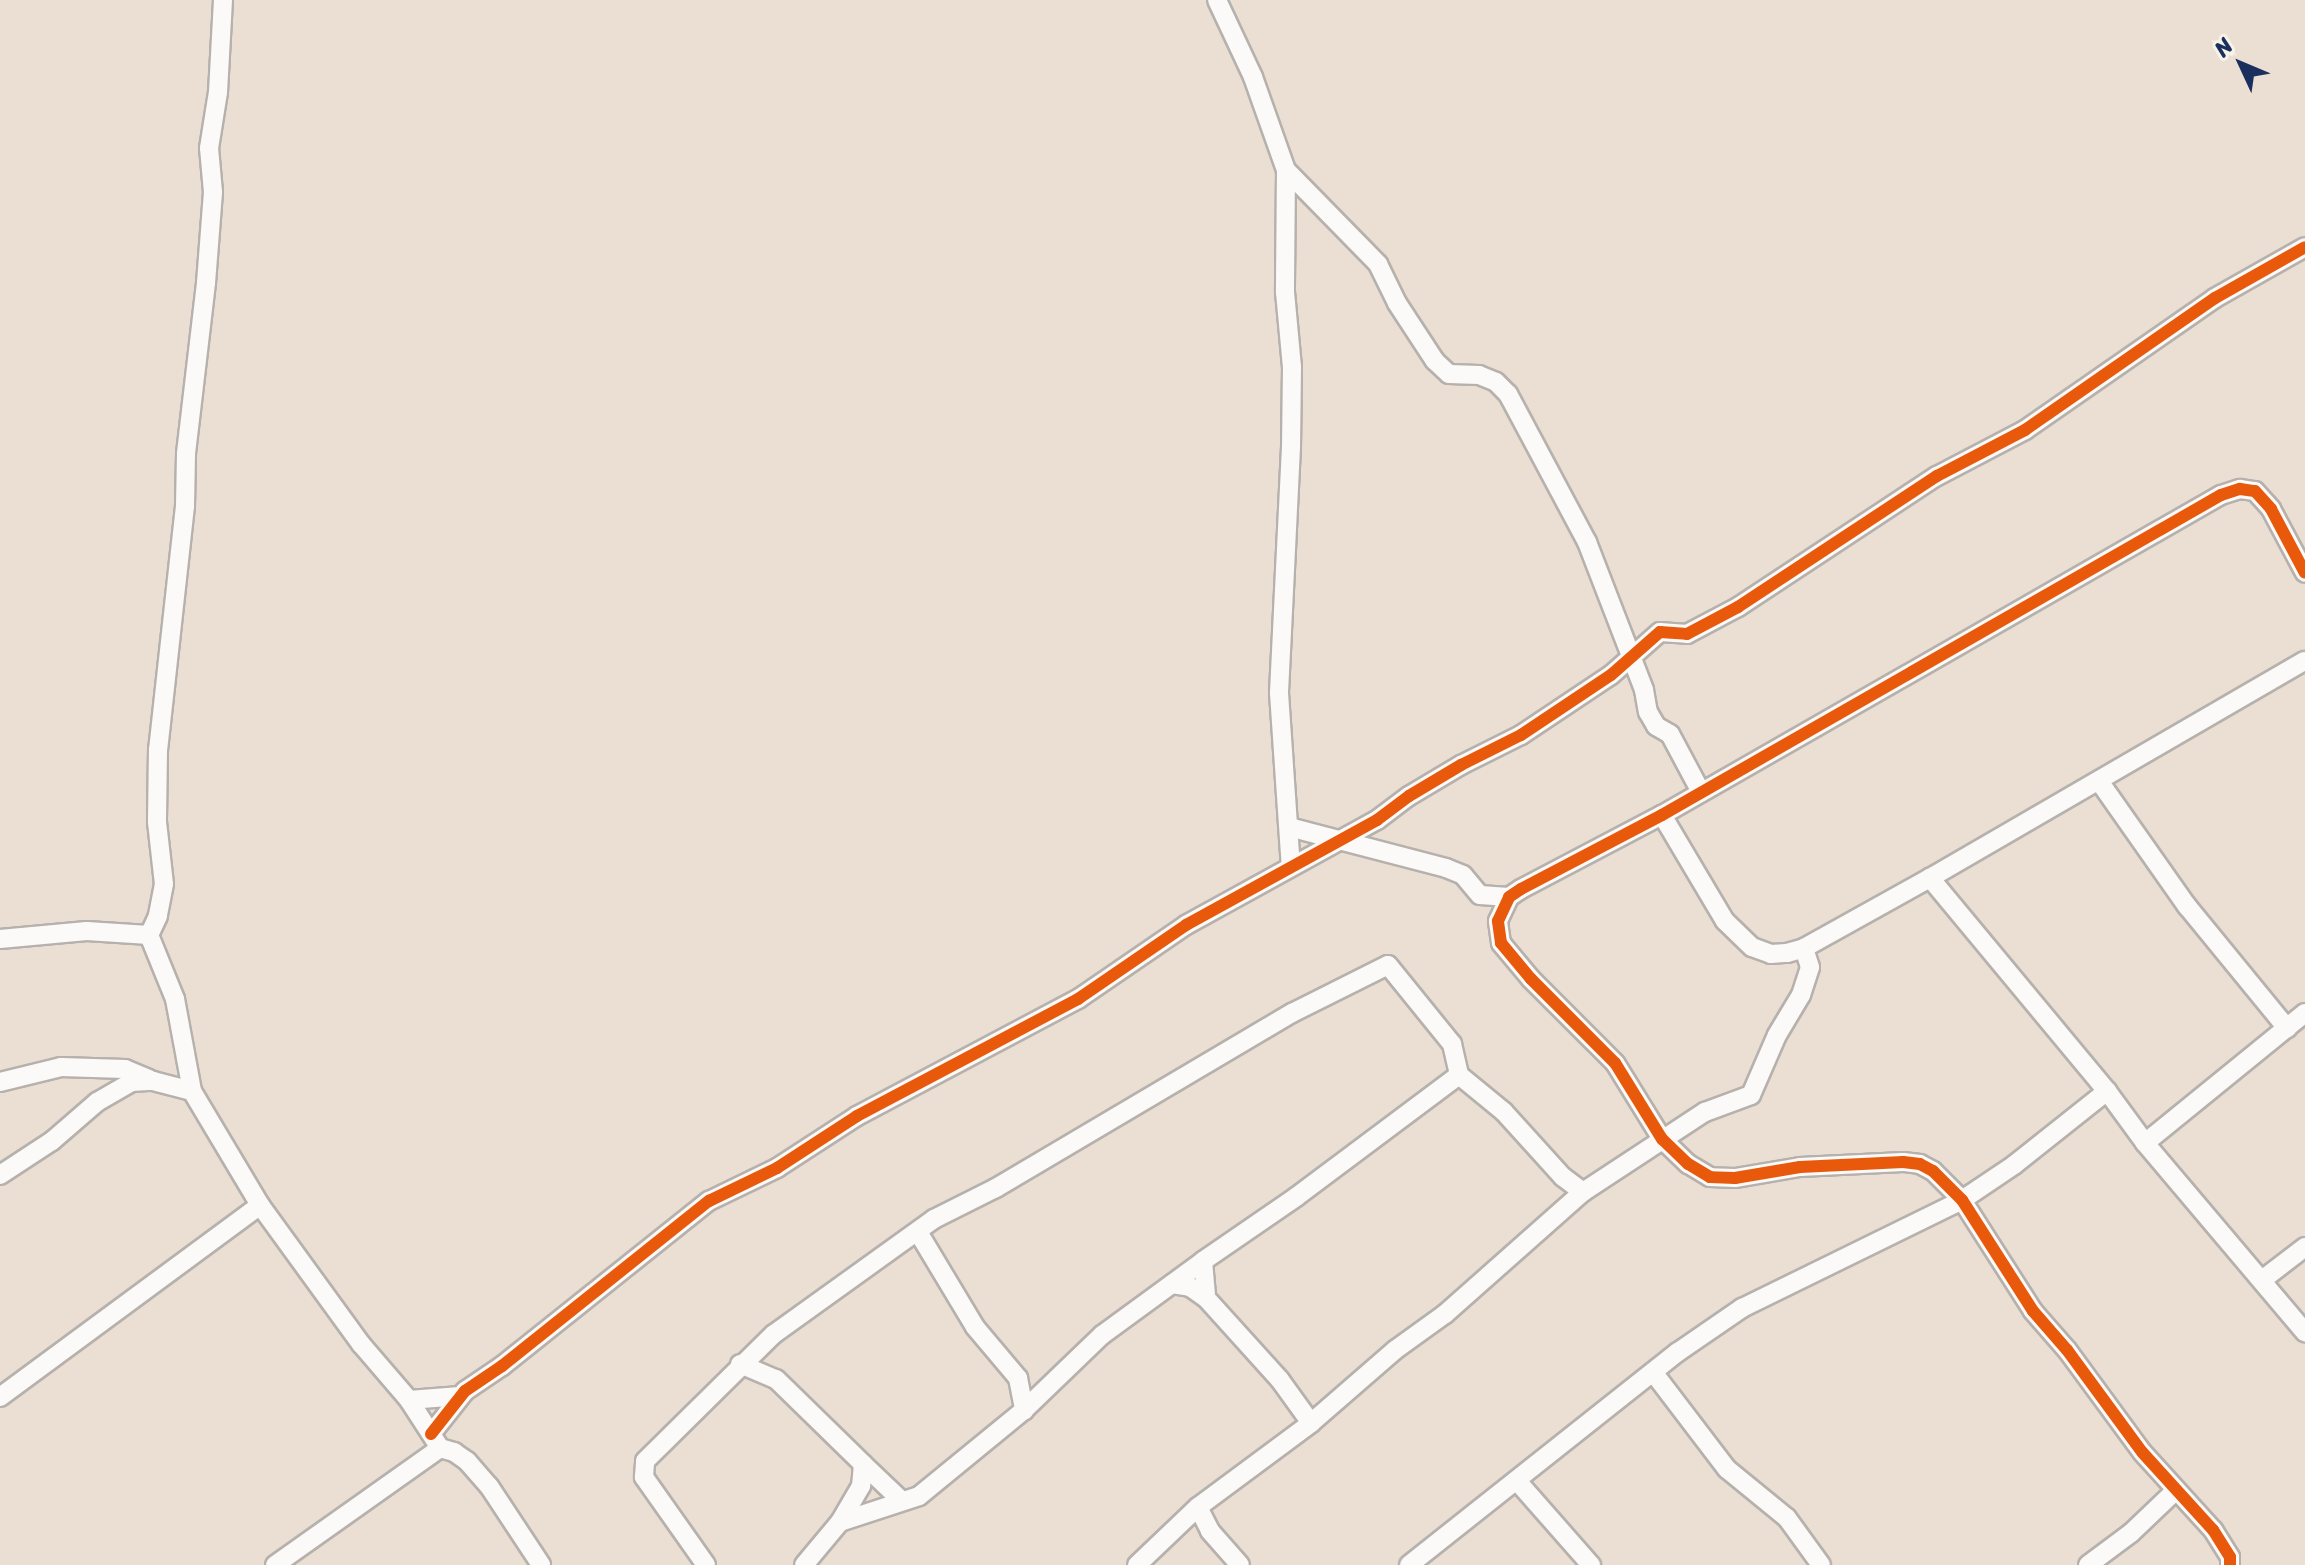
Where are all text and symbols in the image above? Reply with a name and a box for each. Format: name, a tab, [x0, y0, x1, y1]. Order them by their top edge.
north arrow	[2201, 24, 2281, 104]
text: N	[2204, 28, 2243, 66]

